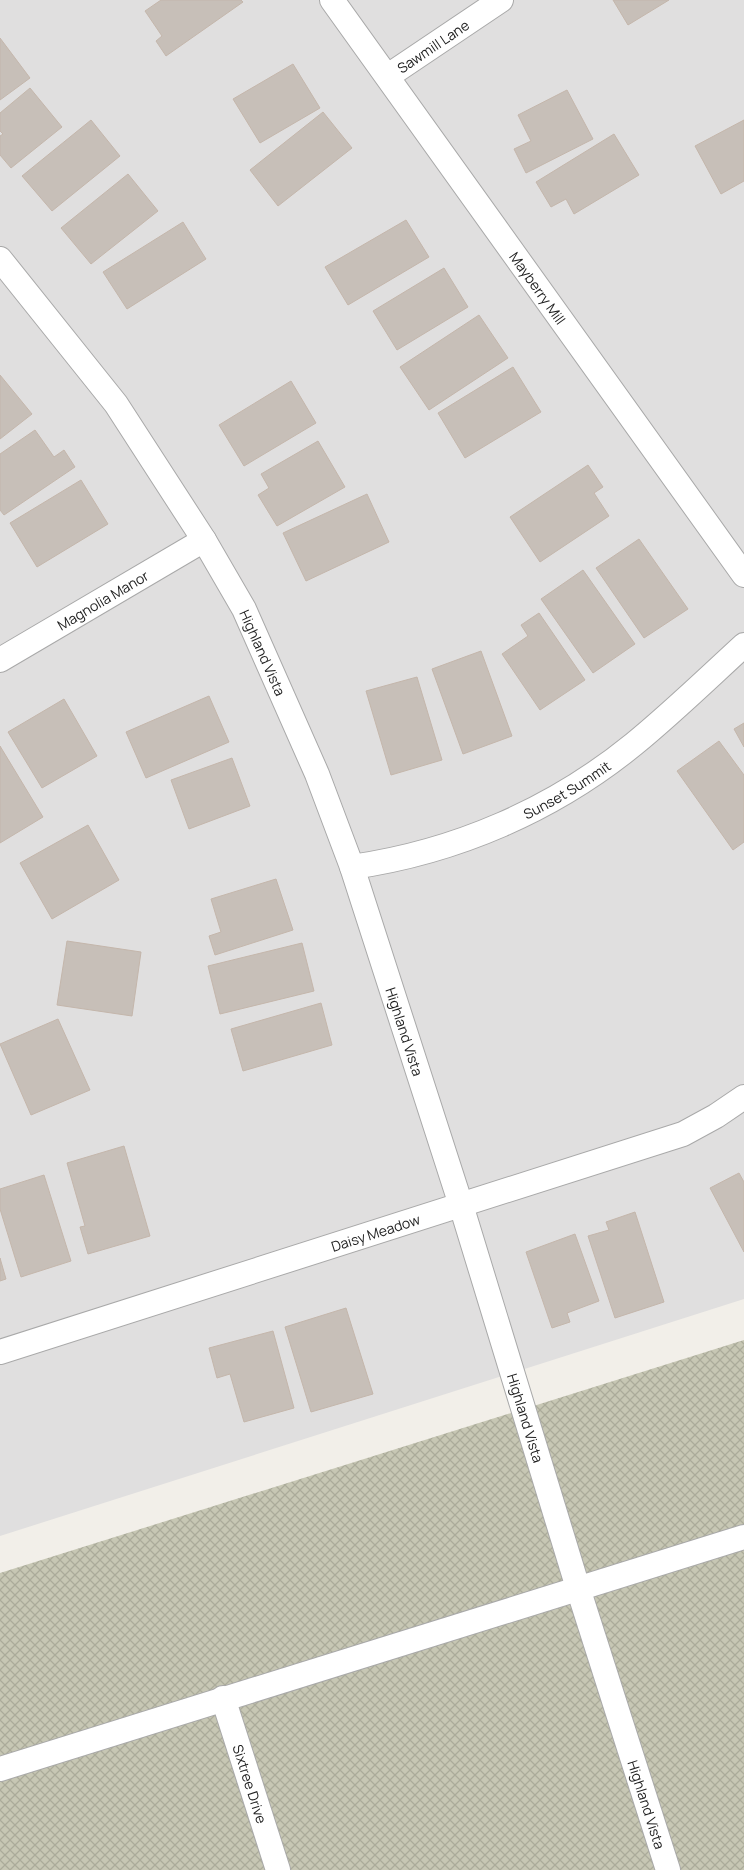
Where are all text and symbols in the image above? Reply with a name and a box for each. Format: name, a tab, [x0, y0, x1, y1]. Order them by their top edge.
street label: Sawmill Lane	[393, 15, 472, 77]
street label: Mayberry Mill	[506, 248, 571, 328]
street label: Magnolia Manor	[53, 565, 152, 634]
street label: Highland Vista	[236, 607, 291, 698]
street label: Sunset Summit	[520, 756, 615, 823]
street label: Highland Vista	[382, 985, 428, 1078]
street label: Daisy Meadow	[328, 1209, 422, 1255]
street label: Highland Vista	[503, 1371, 549, 1465]
street label: Sixtree Drive	[229, 1742, 272, 1826]
street label: Highland Vista	[624, 1758, 670, 1851]

